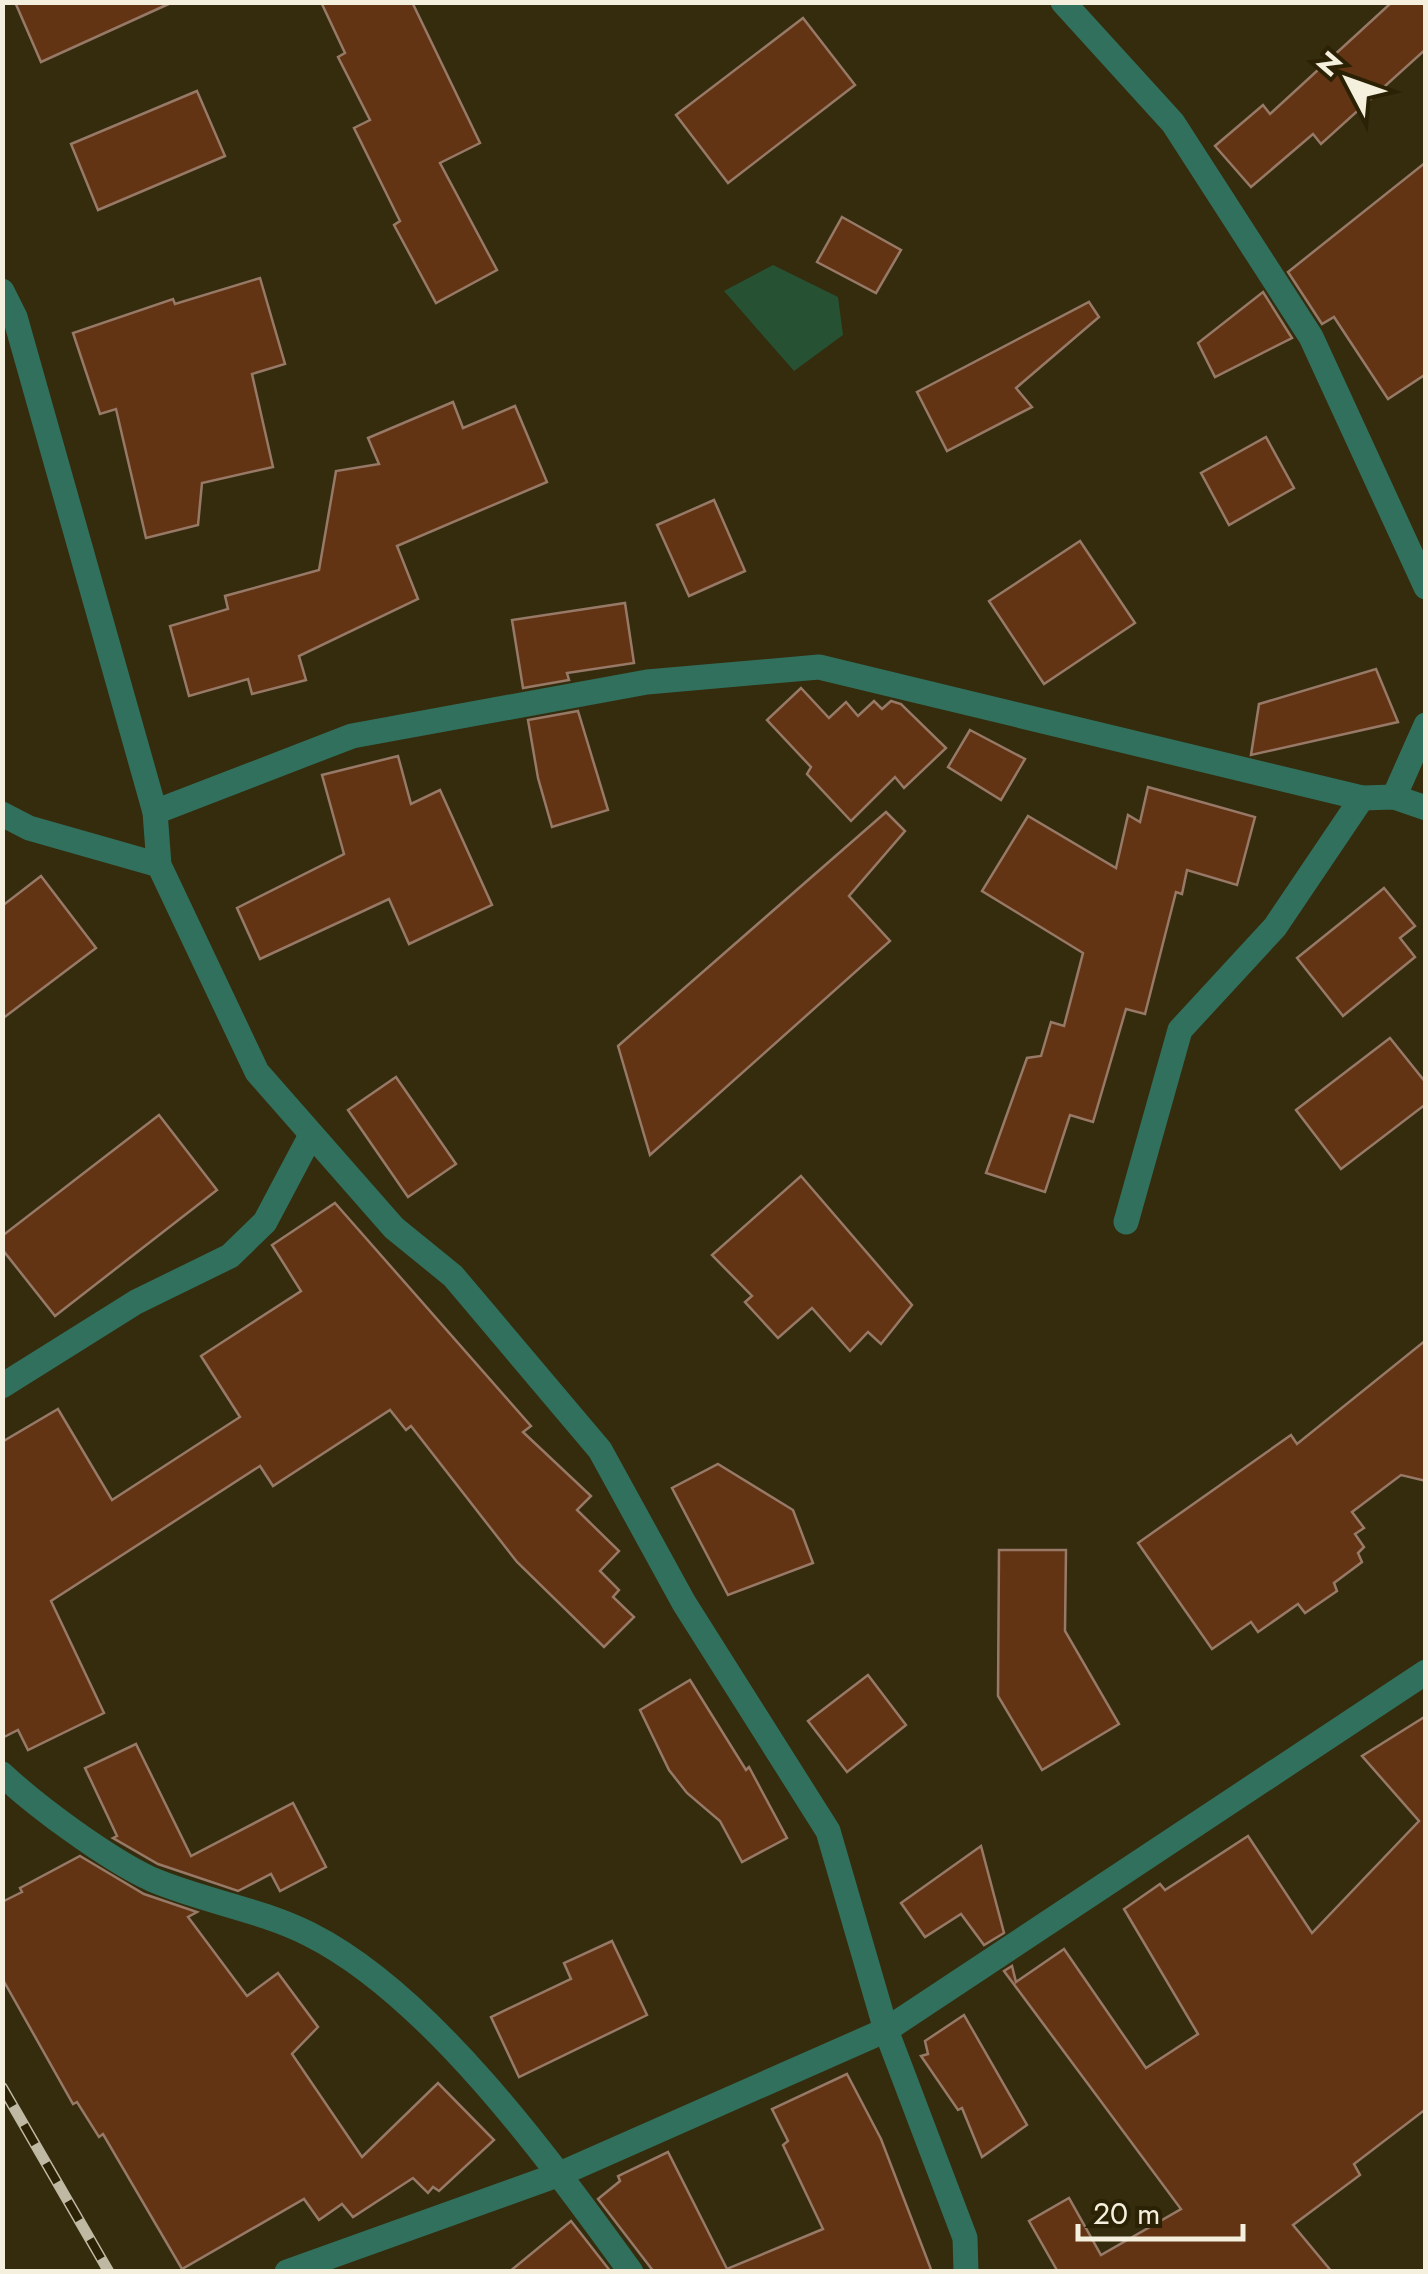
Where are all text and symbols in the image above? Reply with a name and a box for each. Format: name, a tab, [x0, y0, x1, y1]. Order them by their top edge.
north arrow	[1298, 30, 1398, 130]
text: N	[1307, 42, 1352, 86]
scale bar	[1078, 2179, 1243, 2241]
text: 20 m	[1093, 2192, 1160, 2235]

